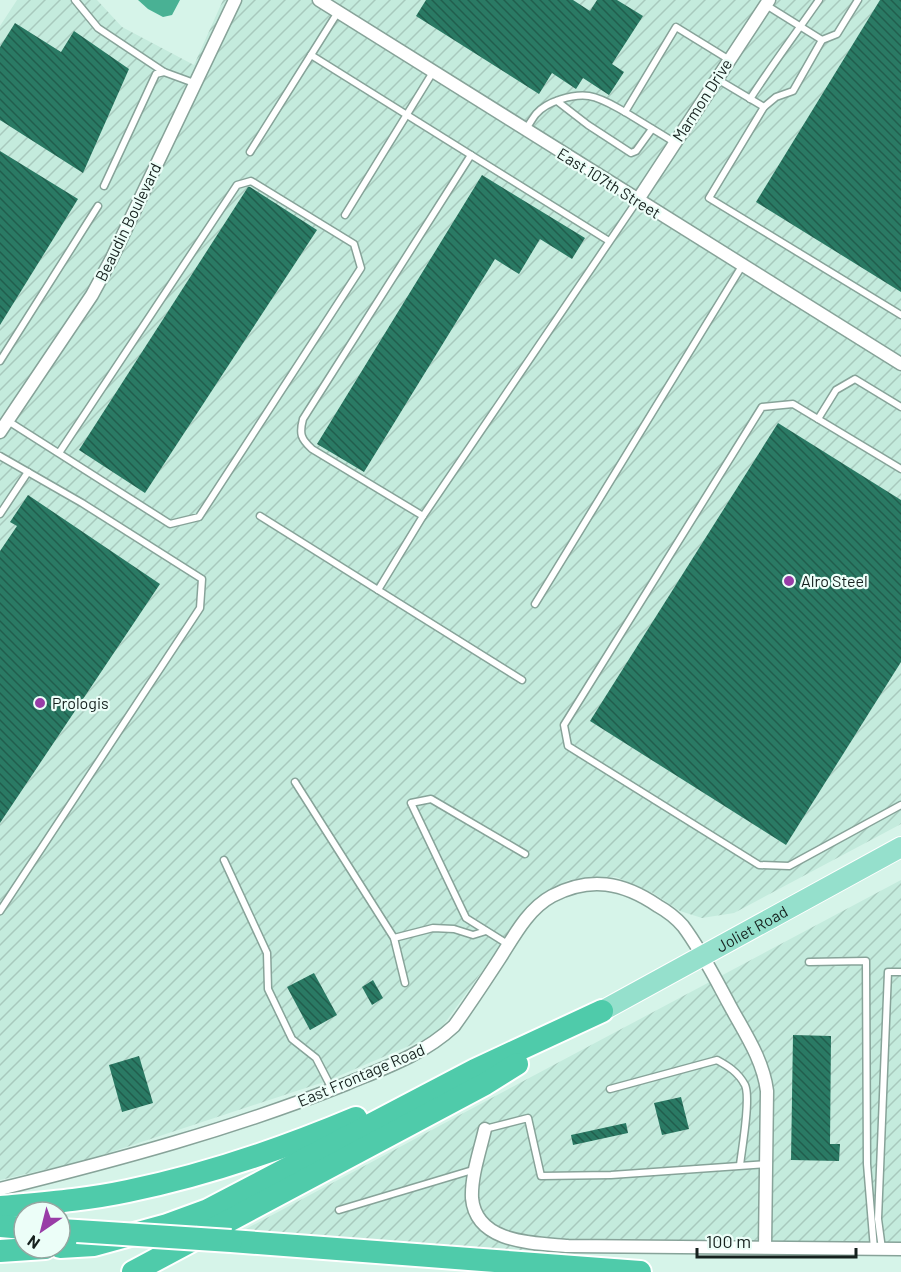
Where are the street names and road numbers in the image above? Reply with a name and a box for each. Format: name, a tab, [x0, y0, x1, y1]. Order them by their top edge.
street label: Marmon Drive	[668, 55, 735, 145]
street label: East 107th Street	[554, 143, 664, 222]
street label: Beaudin Boulevard	[91, 160, 164, 284]
street label: Joliet Road	[713, 901, 791, 956]
street label: East Frontage Road	[294, 1039, 427, 1110]

